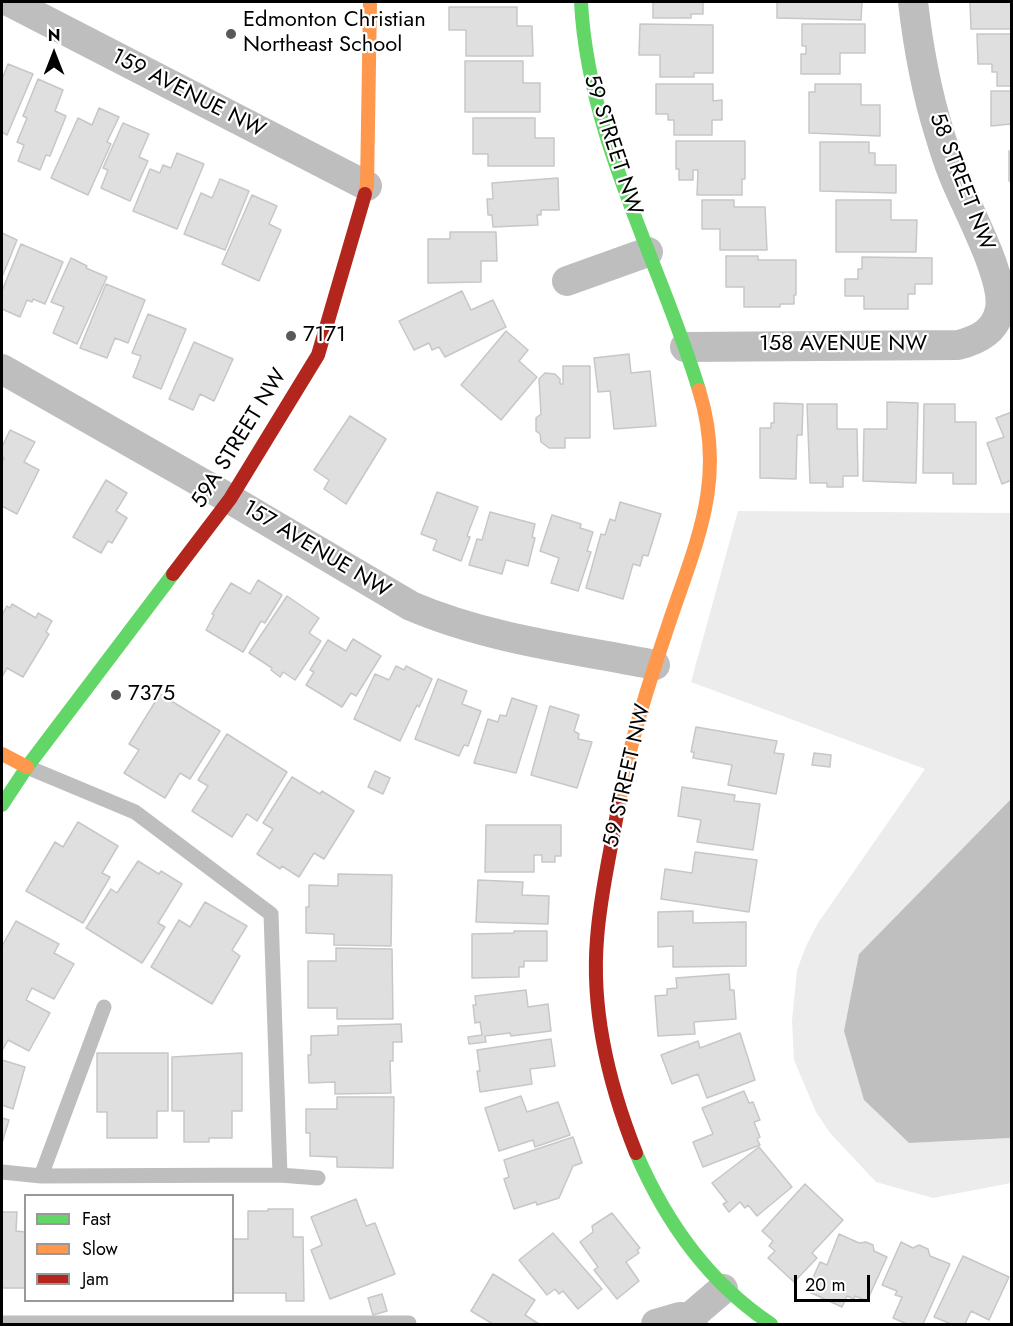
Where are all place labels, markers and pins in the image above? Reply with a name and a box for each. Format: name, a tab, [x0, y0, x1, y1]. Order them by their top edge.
place label: Edmonton Christian Northeast School	[243, 8, 426, 60]
marker: Edmonton Christian Northeast School	[224, 27, 238, 41]
place label: 7171	[303, 323, 346, 349]
marker: 7171	[284, 329, 298, 343]
place label: 7375	[128, 682, 175, 708]
marker: 7375	[109, 688, 123, 702]

